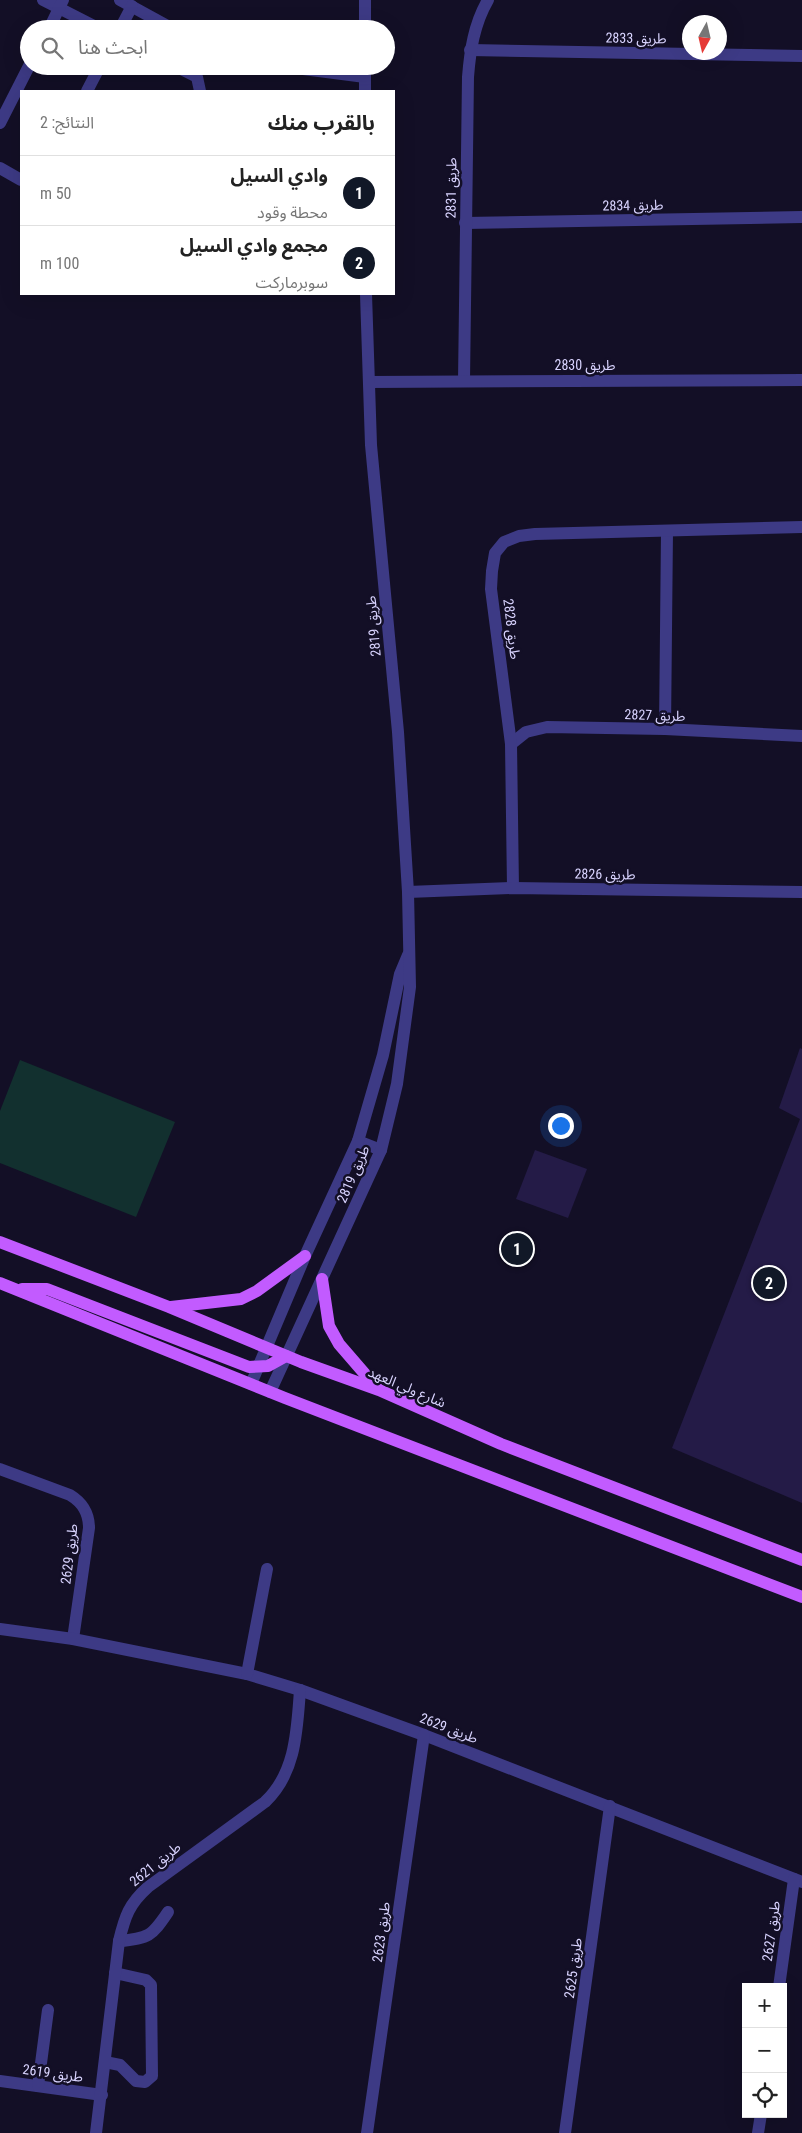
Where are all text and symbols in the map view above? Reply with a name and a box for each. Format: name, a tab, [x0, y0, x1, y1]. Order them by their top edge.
north arrow	[682, 15, 727, 60]
search box	[20, 20, 395, 75]
street label: طريق 2833	[605, 29, 667, 49]
icon: search	[38, 34, 66, 62]
text: ابحث هنا	[78, 36, 148, 59]
text: بالقرب منك	[268, 111, 375, 135]
text: النتائج: 2	[40, 113, 94, 132]
street label: طريق 2831	[442, 157, 462, 219]
text: وادي السيل	[231, 164, 328, 187]
text: 50 m	[40, 184, 72, 203]
text: 1	[355, 184, 363, 203]
street label: طريق 2834	[602, 196, 664, 216]
text: محطة وقود	[257, 203, 328, 222]
text: مجمع وادي السيل	[180, 234, 328, 257]
text: 100 m	[40, 254, 79, 273]
text: 2	[355, 254, 363, 273]
text: سوبرماركت	[256, 273, 328, 292]
street label: طريق 2830	[555, 357, 615, 375]
street label: طريق 2819	[362, 595, 386, 657]
street label: طريق 2828	[498, 598, 524, 660]
street label: طريق 2827	[624, 706, 686, 726]
street label: طريق 2826	[574, 865, 636, 885]
your location	[548, 1113, 574, 1139]
street label: طريق 2819	[333, 1143, 375, 1206]
pin: 1	[501, 1230, 533, 1268]
pin: 2	[753, 1264, 785, 1302]
street label: شارع ولي العهد	[365, 1363, 448, 1414]
street label: طريق 2629	[57, 1523, 83, 1585]
street label: طريق 2629	[417, 1710, 480, 1748]
street label: طريق 2621	[126, 1839, 185, 1891]
street label: طريق 2627	[759, 1900, 785, 1963]
street label: طريق 2623	[369, 1901, 395, 1964]
street label: طريق 2625	[561, 1937, 587, 2000]
map controls	[742, 1983, 787, 2118]
button: +	[742, 1983, 787, 2028]
button: −	[742, 2028, 787, 2073]
street label: طريق 2619	[21, 2061, 84, 2087]
button: locate	[742, 2073, 787, 2118]

